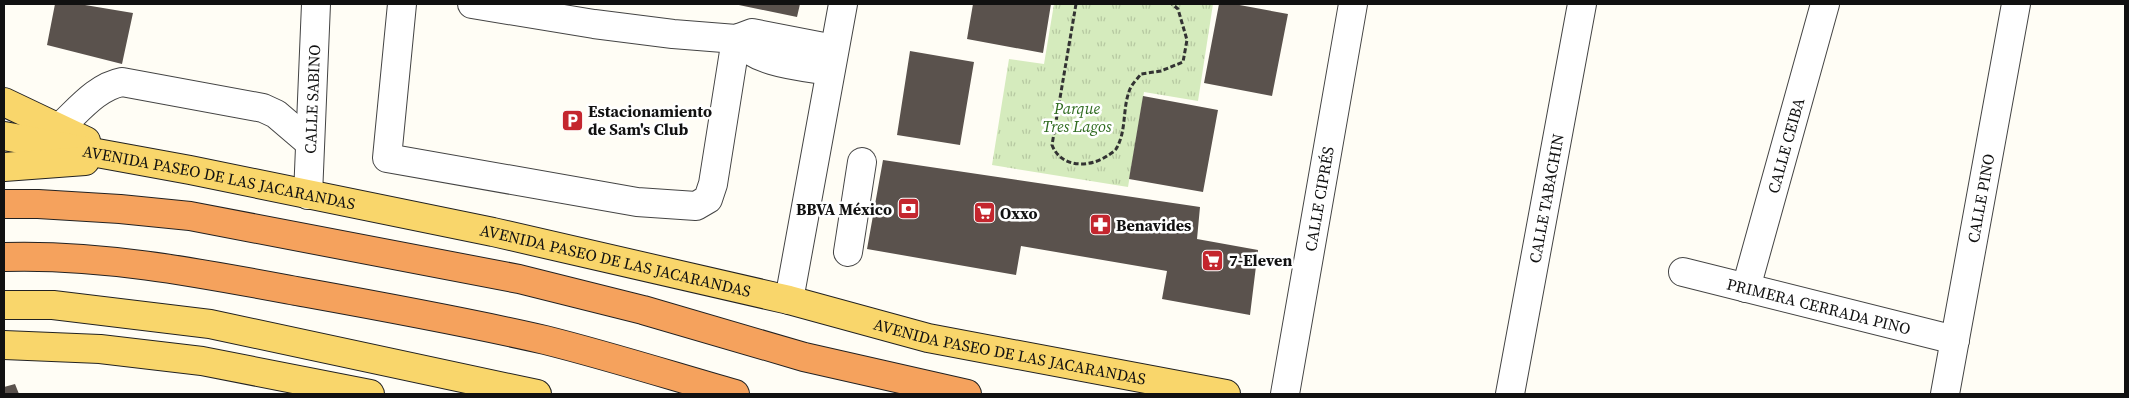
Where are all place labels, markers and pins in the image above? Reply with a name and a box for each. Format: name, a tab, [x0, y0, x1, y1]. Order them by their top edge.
place label: Estacionamiento de Sam's Club	[588, 100, 712, 140]
parking icon: Estacionamiento de Sam's Club	[560, 108, 584, 132]
bank icon: BBVA México	[896, 197, 920, 221]
place label: BBVA México	[796, 198, 892, 220]
supermarket icon: Oxxo	[972, 201, 996, 225]
place label: Oxxo	[1000, 202, 1038, 224]
pharmacy icon: Benavides	[1088, 213, 1112, 237]
place label: Benavides	[1116, 214, 1191, 236]
supermarket icon: 7-Eleven	[1201, 248, 1225, 272]
place label: 7-Eleven	[1229, 249, 1292, 271]

